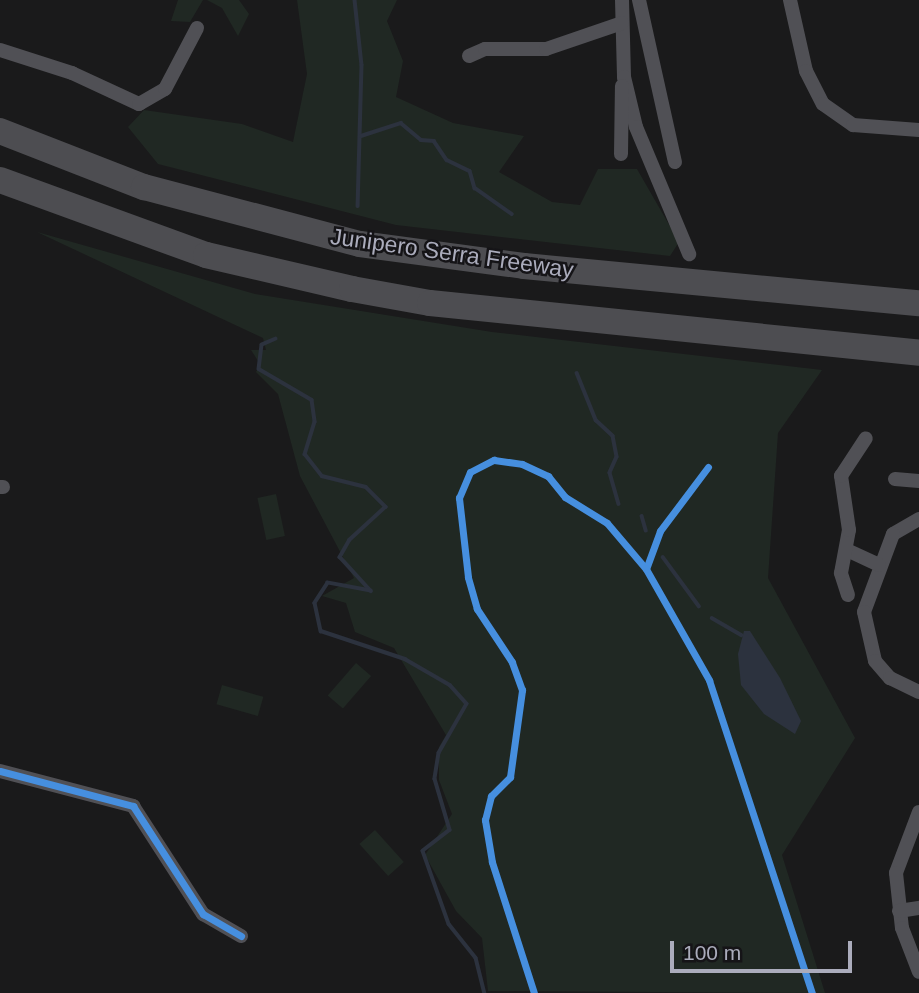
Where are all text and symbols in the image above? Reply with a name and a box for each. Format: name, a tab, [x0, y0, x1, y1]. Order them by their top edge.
street label: Junipero Serra Freeway	[329, 222, 575, 284]
scale bar	[674, 926, 856, 970]
text: 100 m	[683, 941, 741, 964]

